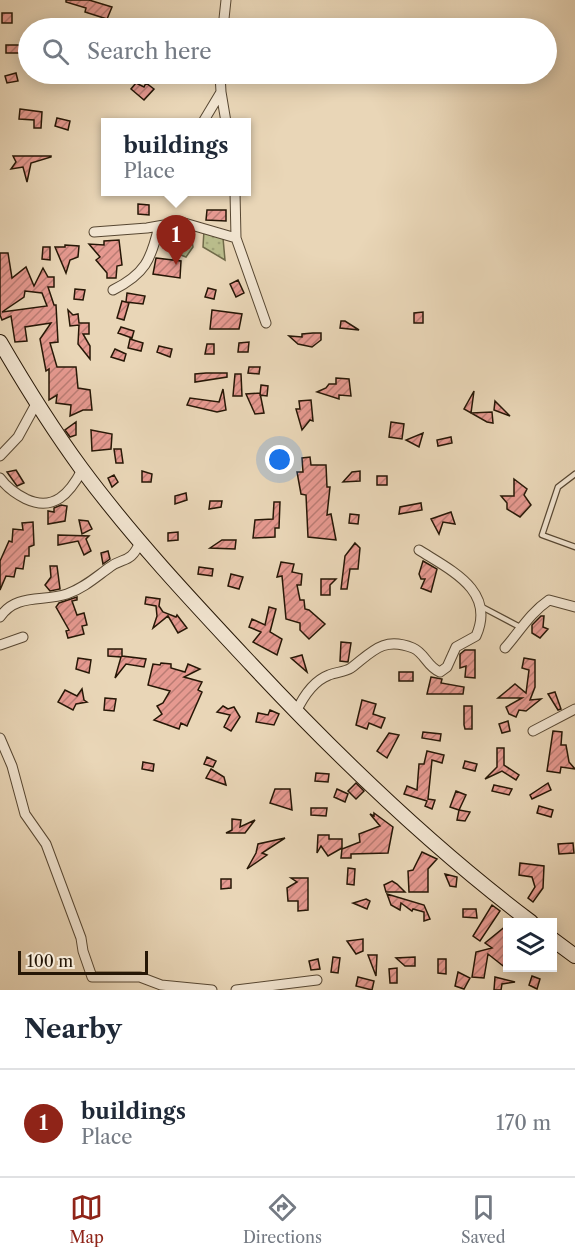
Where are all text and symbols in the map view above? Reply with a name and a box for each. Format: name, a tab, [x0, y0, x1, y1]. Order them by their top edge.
search box	[18, 18, 557, 84]
icon: search	[39, 35, 72, 68]
text: Search here	[87, 38, 212, 65]
popup	[101, 118, 251, 196]
text: buildings	[124, 132, 228, 159]
text: Place	[124, 159, 175, 183]
pin: 1	[156, 216, 195, 265]
your location	[265, 445, 294, 474]
map controls	[503, 918, 557, 972]
button: layers	[503, 918, 557, 972]
scale bar	[18, 948, 148, 976]
text: 100 m	[27, 951, 73, 971]
text: Nearby	[24, 1013, 122, 1045]
text: buildings	[81, 1098, 186, 1125]
text: 1	[39, 1111, 48, 1135]
text: 170 m	[496, 1111, 551, 1135]
text: Place	[81, 1125, 132, 1149]
tab: Map	[70, 1191, 104, 1247]
tab: Directions	[243, 1191, 322, 1247]
tab: Saved	[461, 1191, 505, 1247]

